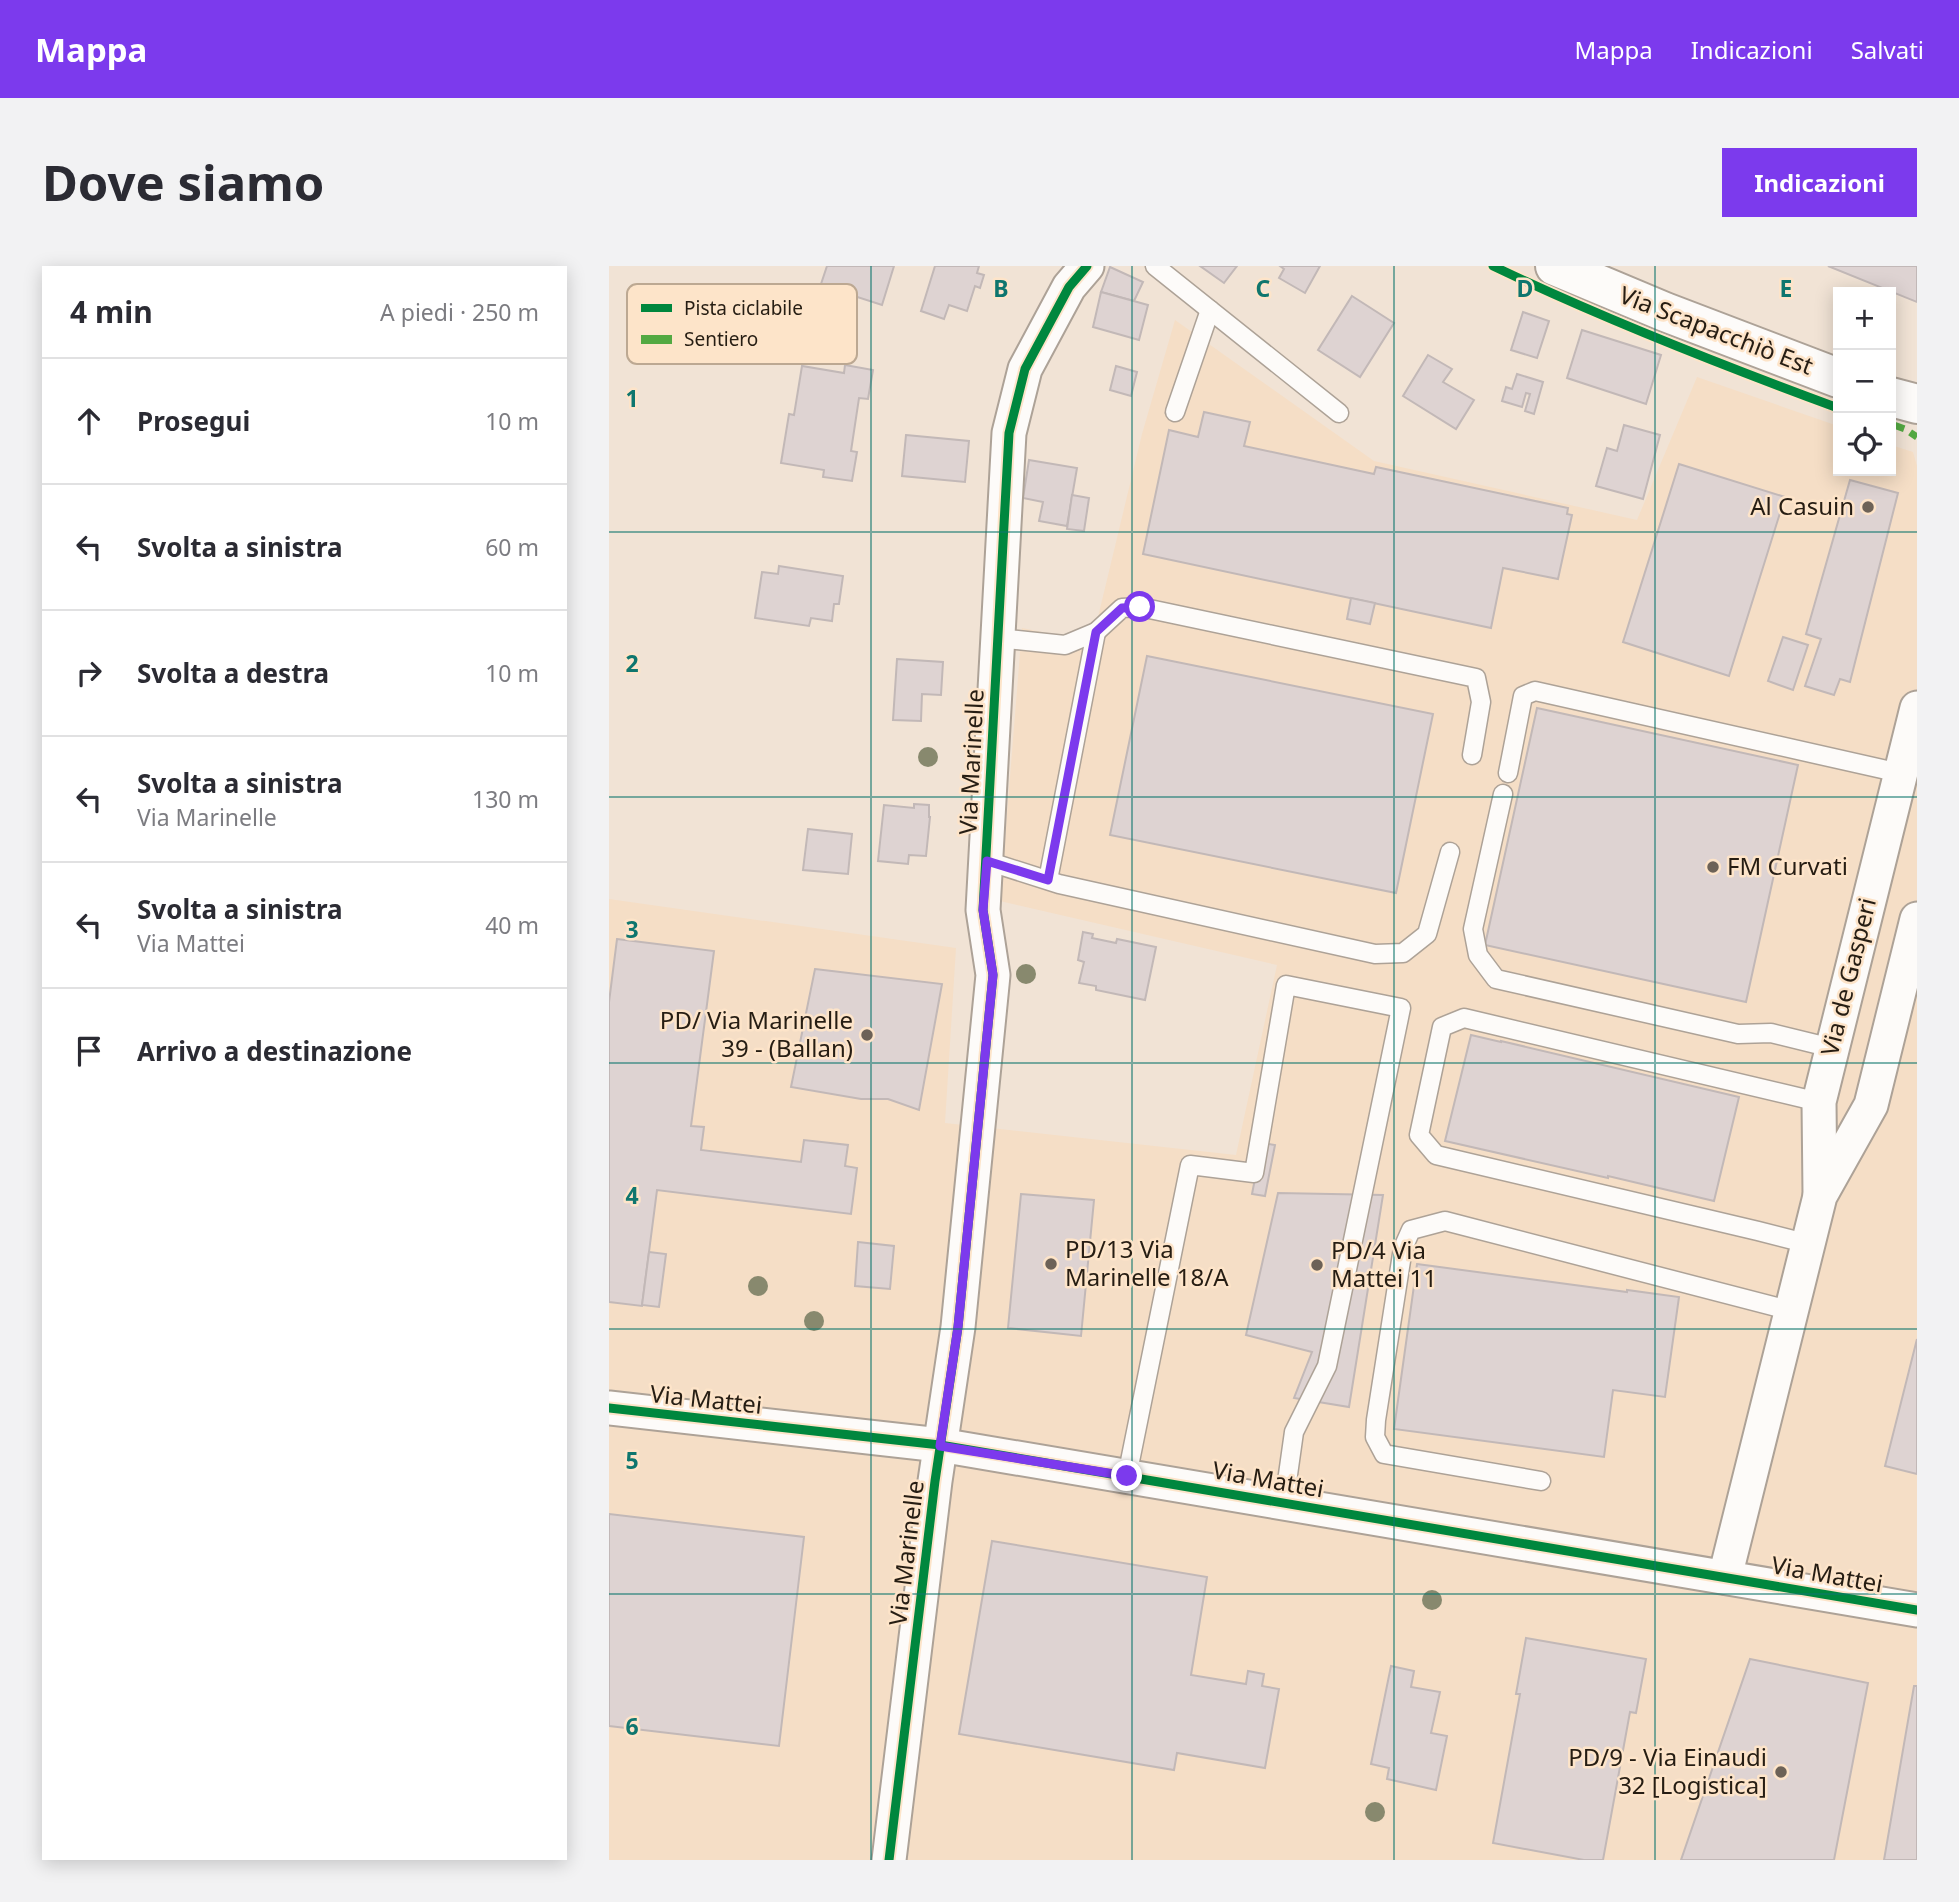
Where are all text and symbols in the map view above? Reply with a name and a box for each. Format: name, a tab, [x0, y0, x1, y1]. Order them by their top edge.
text: Mappa	[35, 27, 147, 72]
text: Mappa	[1575, 33, 1653, 66]
text: Indicazioni	[1691, 33, 1813, 66]
text: Salvati	[1851, 33, 1924, 66]
button: Indicazioni	[1722, 148, 1917, 217]
text: Dove siamo	[42, 149, 325, 215]
text: B	[993, 272, 1009, 304]
text: C	[1256, 272, 1271, 304]
text: D	[1517, 272, 1533, 304]
street label: Via Scapacchiò Est	[1615, 281, 1817, 381]
legend	[627, 284, 857, 364]
map controls	[1833, 287, 1896, 476]
button: +	[1833, 287, 1896, 350]
text: 4 min	[70, 291, 153, 332]
text: Pista ciclabile	[684, 295, 803, 321]
text: A piedi · 250 m	[380, 296, 539, 328]
text: Sentiero	[684, 326, 758, 352]
button: −	[1833, 350, 1896, 413]
text: 1	[625, 382, 639, 414]
icon: ahead	[70, 402, 108, 440]
text: Prosegui	[137, 403, 250, 439]
text: 10 m	[485, 405, 539, 437]
button: locate	[1833, 413, 1896, 476]
place label: Al Casuin	[1750, 489, 1854, 522]
marker: Al Casuin	[1860, 499, 1876, 515]
icon: left	[70, 528, 108, 566]
text: Svolta a sinistra	[137, 529, 343, 565]
text: 60 m	[485, 531, 539, 563]
route start	[1124, 591, 1155, 622]
text: 2	[625, 647, 639, 679]
icon: right	[70, 654, 108, 692]
text: Svolta a destra	[137, 655, 329, 691]
text: 10 m	[485, 657, 539, 689]
street label: Via Marinelle	[950, 688, 991, 836]
text: Svolta a sinistra	[137, 765, 343, 801]
icon: left	[70, 780, 108, 818]
text: 130 m	[472, 783, 539, 815]
text: Via Marinelle	[137, 801, 277, 833]
place label: FM Curvati	[1727, 849, 1848, 882]
marker: FM Curvati	[1705, 859, 1721, 875]
text: Svolta a sinistra	[137, 891, 343, 927]
street label: Via de Gasperi	[1812, 894, 1883, 1059]
icon: left	[70, 906, 108, 944]
text: 40 m	[485, 909, 539, 941]
text: 3	[625, 913, 639, 945]
text: Via Mattei	[137, 927, 245, 959]
place label: PD/ Via Marinelle 39 - (Ballan)	[660, 1003, 853, 1064]
marker: PD/ Via Marinelle 39 - (Ballan)	[859, 1027, 875, 1043]
icon: arrive	[70, 1032, 108, 1070]
text: Arrivo a destinazione	[137, 1033, 412, 1069]
text: 4	[625, 1179, 639, 1211]
place label: PD/13 Via Marinelle 18/A	[1065, 1232, 1229, 1293]
place label: PD/4 Via Mattei 11	[1331, 1233, 1437, 1294]
marker: PD/13 Via Marinelle 18/A	[1043, 1256, 1059, 1272]
marker: PD/4 Via Mattei 11	[1309, 1257, 1325, 1273]
street label: Via Mattei	[648, 1376, 764, 1421]
text: 5	[625, 1444, 639, 1476]
street label: Via Mattei	[1210, 1452, 1327, 1505]
route end	[1111, 1460, 1142, 1491]
street label: Via Marinelle	[880, 1478, 931, 1627]
street label: Via Mattei	[1769, 1547, 1886, 1600]
text: 6	[625, 1710, 639, 1742]
place label: PD/9 - Via Einaudi 32 [Logistica]	[1568, 1740, 1767, 1801]
marker: PD/9 - Via Einaudi 32 [Logistica]	[1773, 1764, 1789, 1780]

